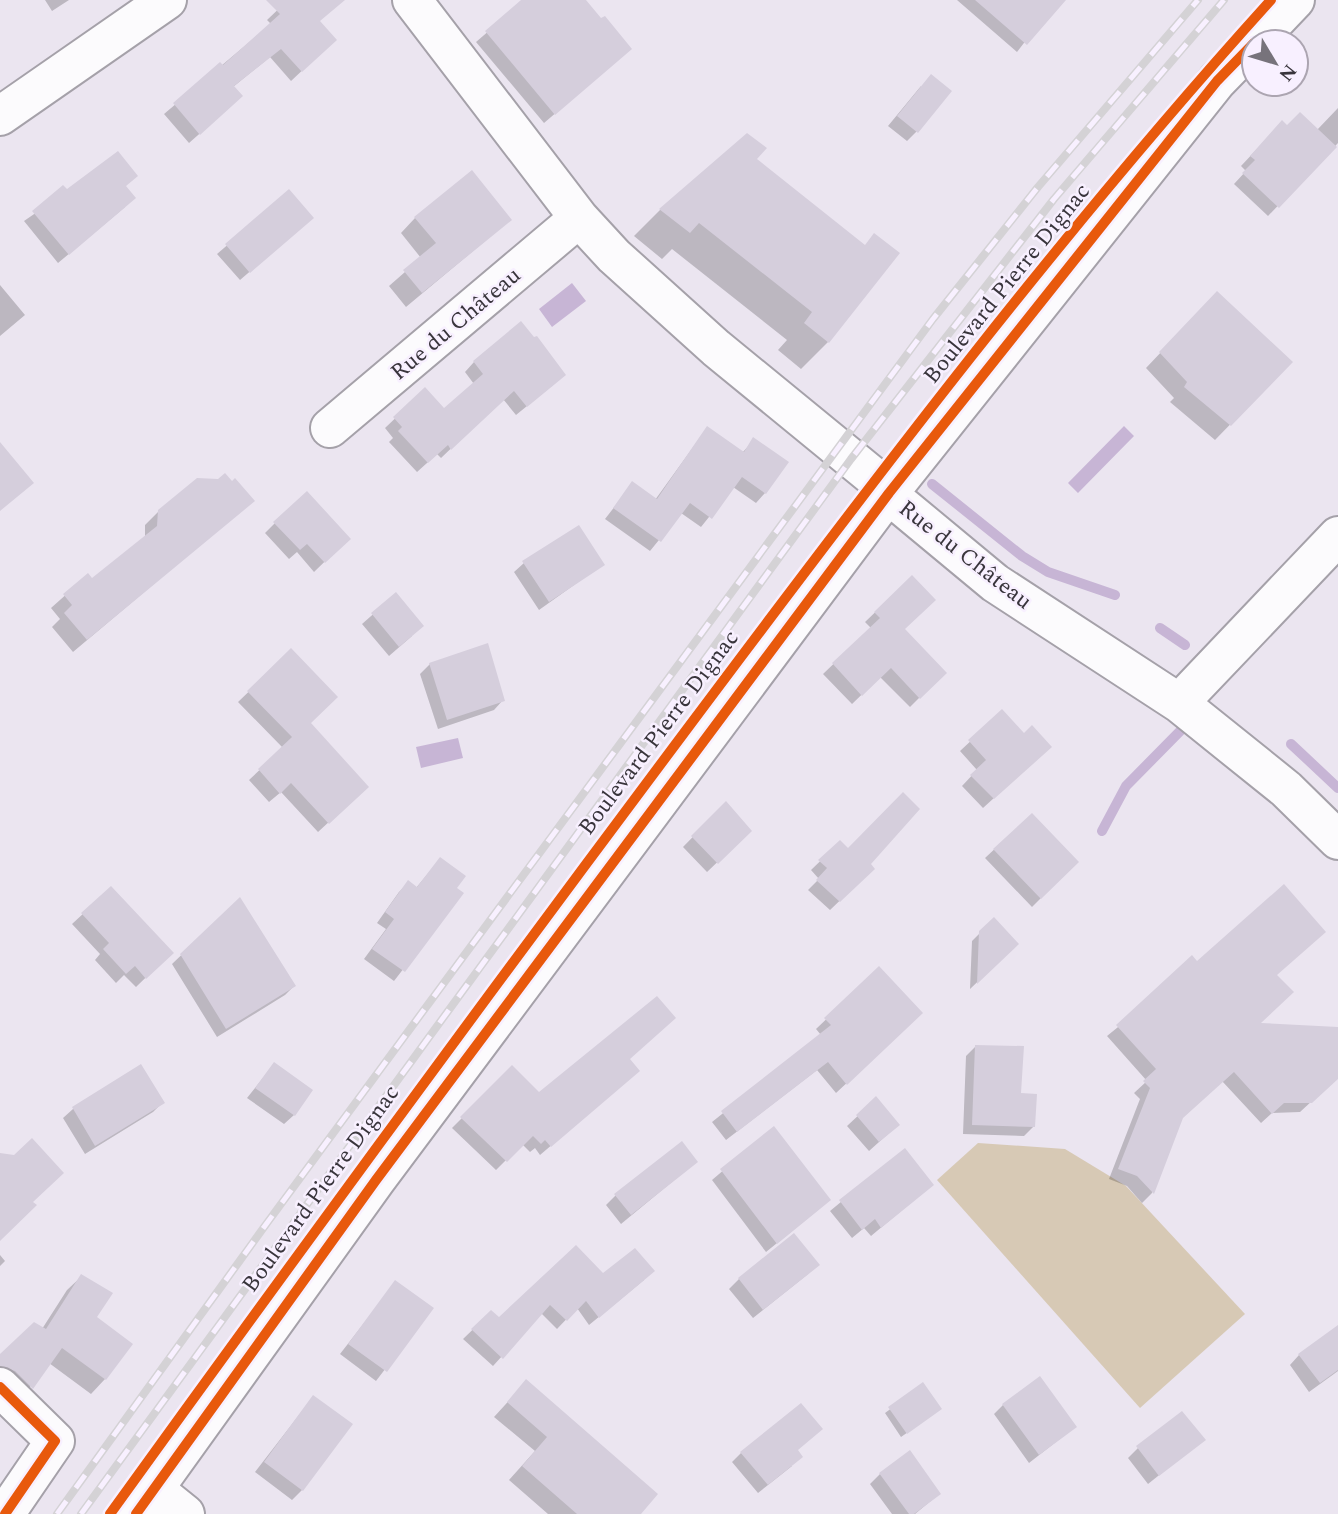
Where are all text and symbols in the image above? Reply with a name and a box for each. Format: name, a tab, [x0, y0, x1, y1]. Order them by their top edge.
north arrow	[1240, 28, 1310, 98]
text: N	[1271, 58, 1303, 88]
street label: Boulevard Pierre Dignac	[915, 176, 1099, 392]
street label: Rue du Château	[383, 259, 529, 389]
street label: Rue du Château	[891, 492, 1039, 619]
street label: Boulevard Pierre Dignac	[570, 623, 748, 843]
street label: Boulevard Pierre Dignac	[234, 1078, 409, 1300]

